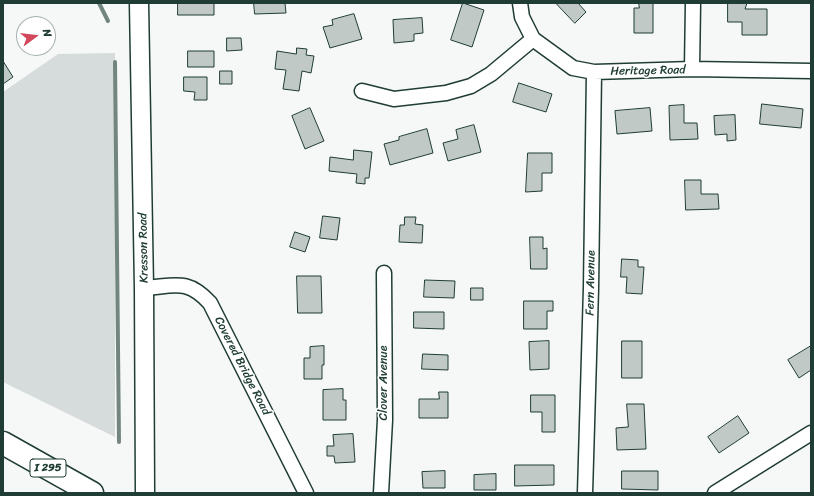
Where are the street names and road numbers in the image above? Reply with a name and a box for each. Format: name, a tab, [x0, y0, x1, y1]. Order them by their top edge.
street label: Heritage Road	[610, 63, 686, 79]
street label: Kresson Road	[136, 213, 152, 283]
street label: Fern Avenue	[583, 250, 599, 316]
street label: Covered Bridge Road	[211, 314, 273, 418]
street label: Clover Avenue	[377, 345, 391, 421]
road number: I 295	[30, 459, 66, 477]

